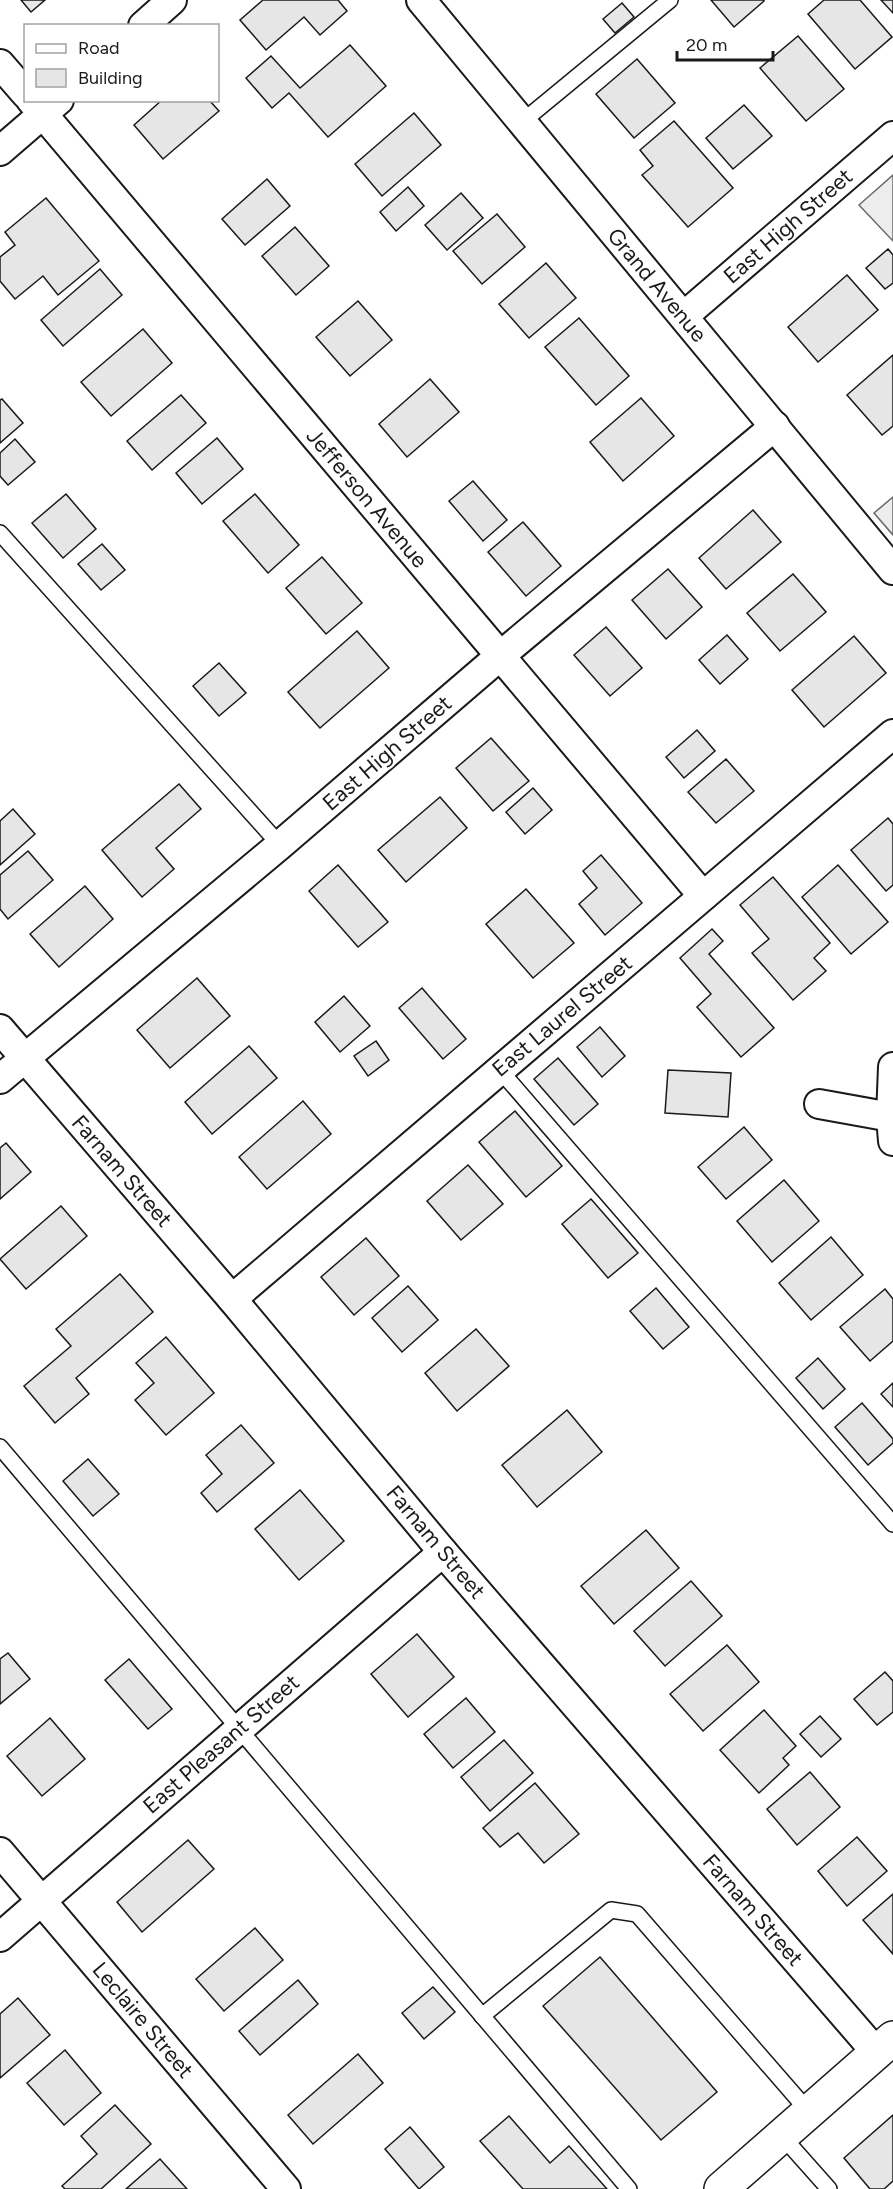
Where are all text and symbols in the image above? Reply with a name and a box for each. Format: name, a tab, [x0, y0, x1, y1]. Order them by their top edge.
legend	[24, 24, 219, 102]
scale bar	[677, 24, 773, 62]
text: 20 m	[686, 34, 727, 56]
text: Road	[78, 37, 119, 59]
text: Building	[78, 67, 143, 89]
street label: East High Street	[718, 163, 858, 289]
street label: Grand Avenue	[602, 223, 712, 347]
street label: Jefferson Avenue	[301, 423, 433, 573]
street label: East High Street	[317, 690, 457, 816]
street label: East Laurel Street	[486, 950, 638, 1082]
street label: Farnam Street	[66, 1109, 178, 1233]
street label: Farnam Street	[381, 1480, 491, 1604]
street label: East Pleasant Street	[137, 1669, 305, 1819]
street label: Farnam Street	[697, 1848, 809, 1972]
street label: Leclaire Street	[87, 1957, 199, 2083]

